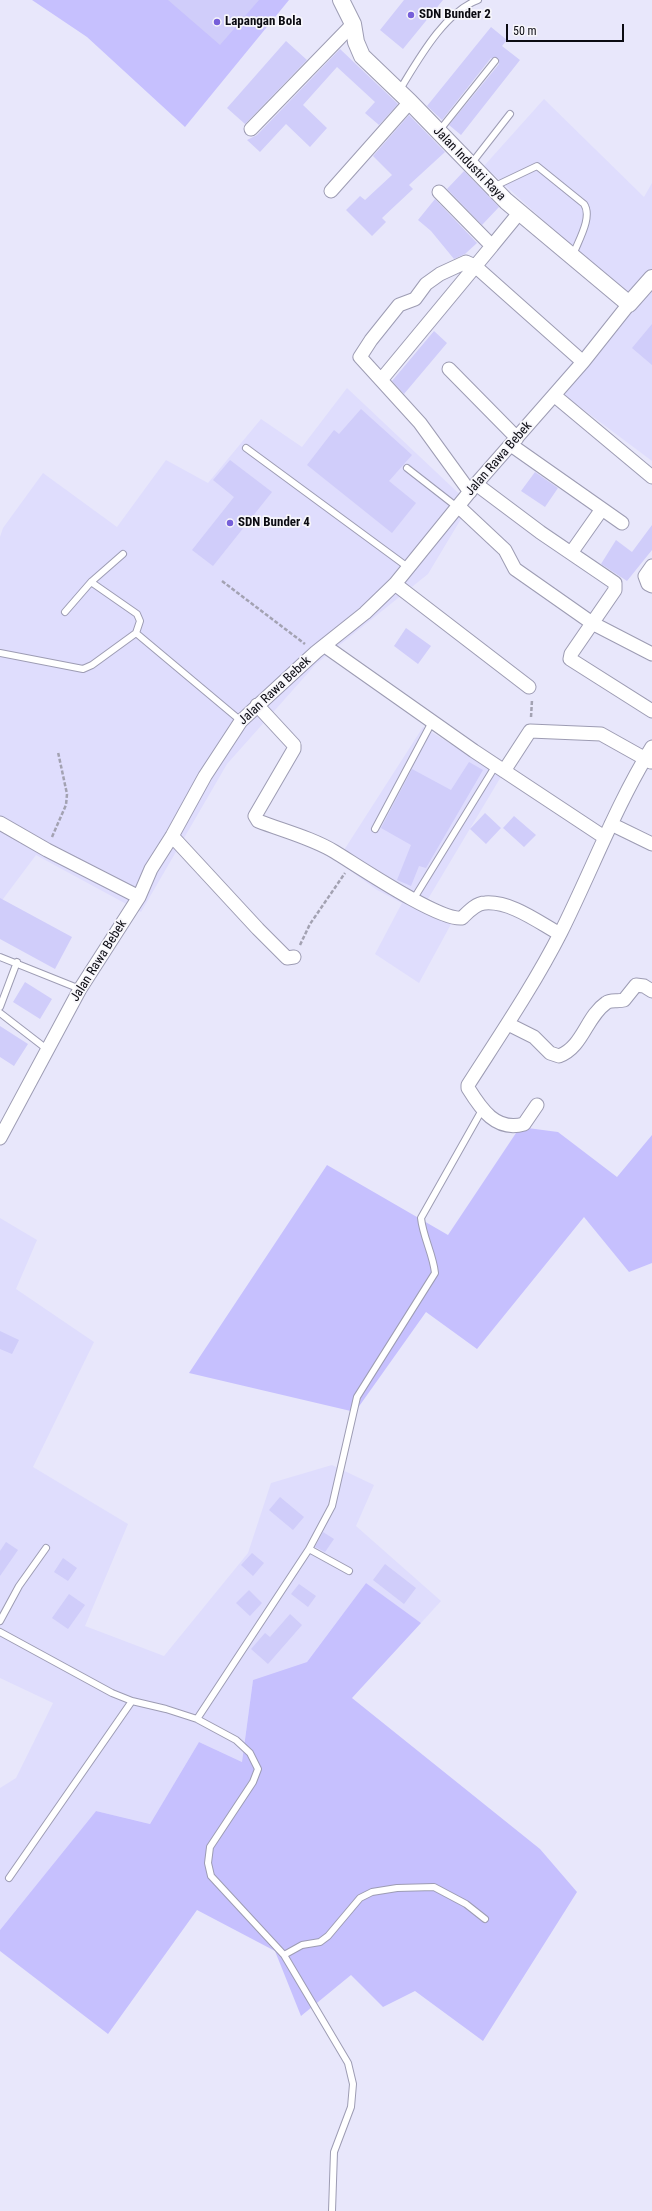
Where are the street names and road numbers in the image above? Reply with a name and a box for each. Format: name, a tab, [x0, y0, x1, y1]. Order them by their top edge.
street label: Jalan Industri Raya	[430, 123, 508, 205]
street label: Jalan Rawa Bebek	[462, 419, 536, 499]
street label: Jalan Rawa Bebek	[236, 653, 314, 729]
street label: Jalan Rawa Bebek	[68, 917, 130, 1005]

